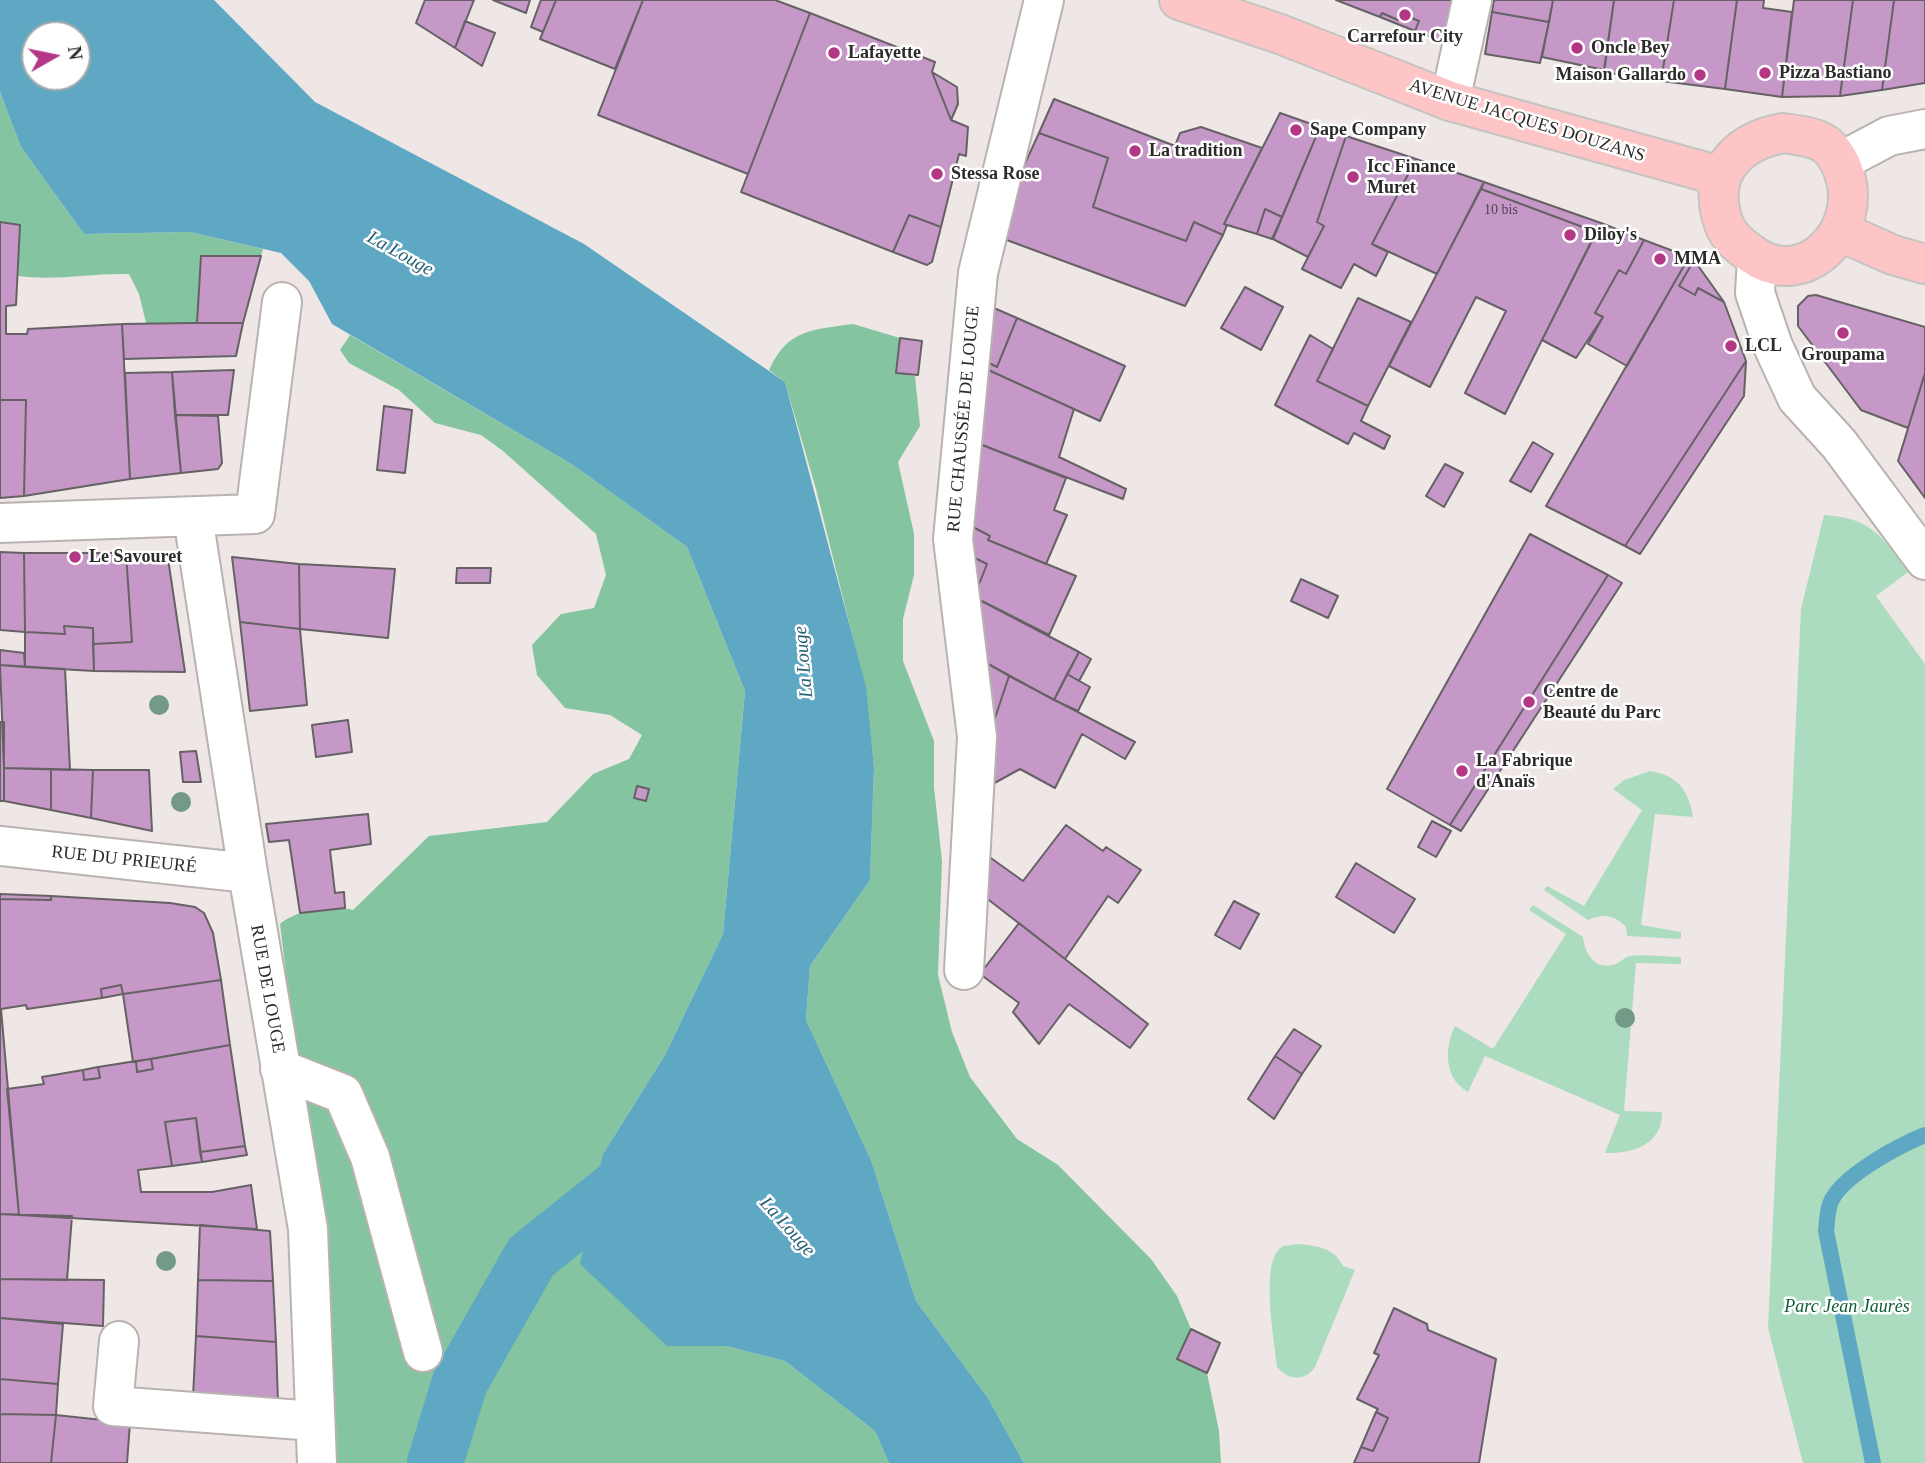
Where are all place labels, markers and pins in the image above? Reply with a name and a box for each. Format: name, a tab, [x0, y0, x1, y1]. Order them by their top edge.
marker: Carrefour City	[1397, 7, 1413, 23]
place label: Carrefour City	[1347, 26, 1463, 48]
place label: Oncle Bey	[1591, 37, 1669, 59]
marker: Oncle Bey	[1569, 40, 1585, 56]
place label: Lafayette	[848, 42, 921, 64]
marker: Lafayette	[826, 45, 842, 61]
place label: Pizza Bastiano	[1779, 62, 1891, 84]
place label: Maison Gallardo	[1555, 64, 1686, 86]
marker: Pizza Bastiano	[1757, 65, 1773, 81]
marker: Maison Gallardo	[1692, 67, 1708, 83]
place label: Sape Company	[1310, 119, 1427, 141]
marker: Sape Company	[1288, 122, 1304, 138]
place label: La tradition	[1149, 140, 1243, 162]
marker: La tradition	[1127, 143, 1143, 159]
place label: Icc Finance Muret	[1367, 156, 1455, 198]
place label: Stessa Rose	[951, 163, 1039, 185]
marker: Stessa Rose	[929, 166, 945, 182]
marker: Icc Finance Muret	[1345, 169, 1361, 185]
place label: Diloy's	[1584, 224, 1637, 246]
marker: Diloy's	[1562, 227, 1578, 243]
place label: MMA	[1674, 248, 1721, 270]
marker: MMA	[1652, 251, 1668, 267]
marker: Groupama	[1835, 325, 1851, 341]
place label: LCL	[1745, 335, 1782, 357]
marker: LCL	[1723, 338, 1739, 354]
place label: Groupama	[1801, 344, 1885, 366]
place label: Le Savouret	[89, 546, 182, 568]
marker: Le Savouret	[67, 549, 83, 565]
place label: Centre de Beauté du Parc	[1543, 681, 1661, 724]
marker: Centre de Beauté du Parc	[1521, 694, 1537, 710]
place label: La Fabrique d'Anaïs	[1476, 750, 1573, 792]
marker: La Fabrique d'Anaïs	[1454, 763, 1470, 779]

